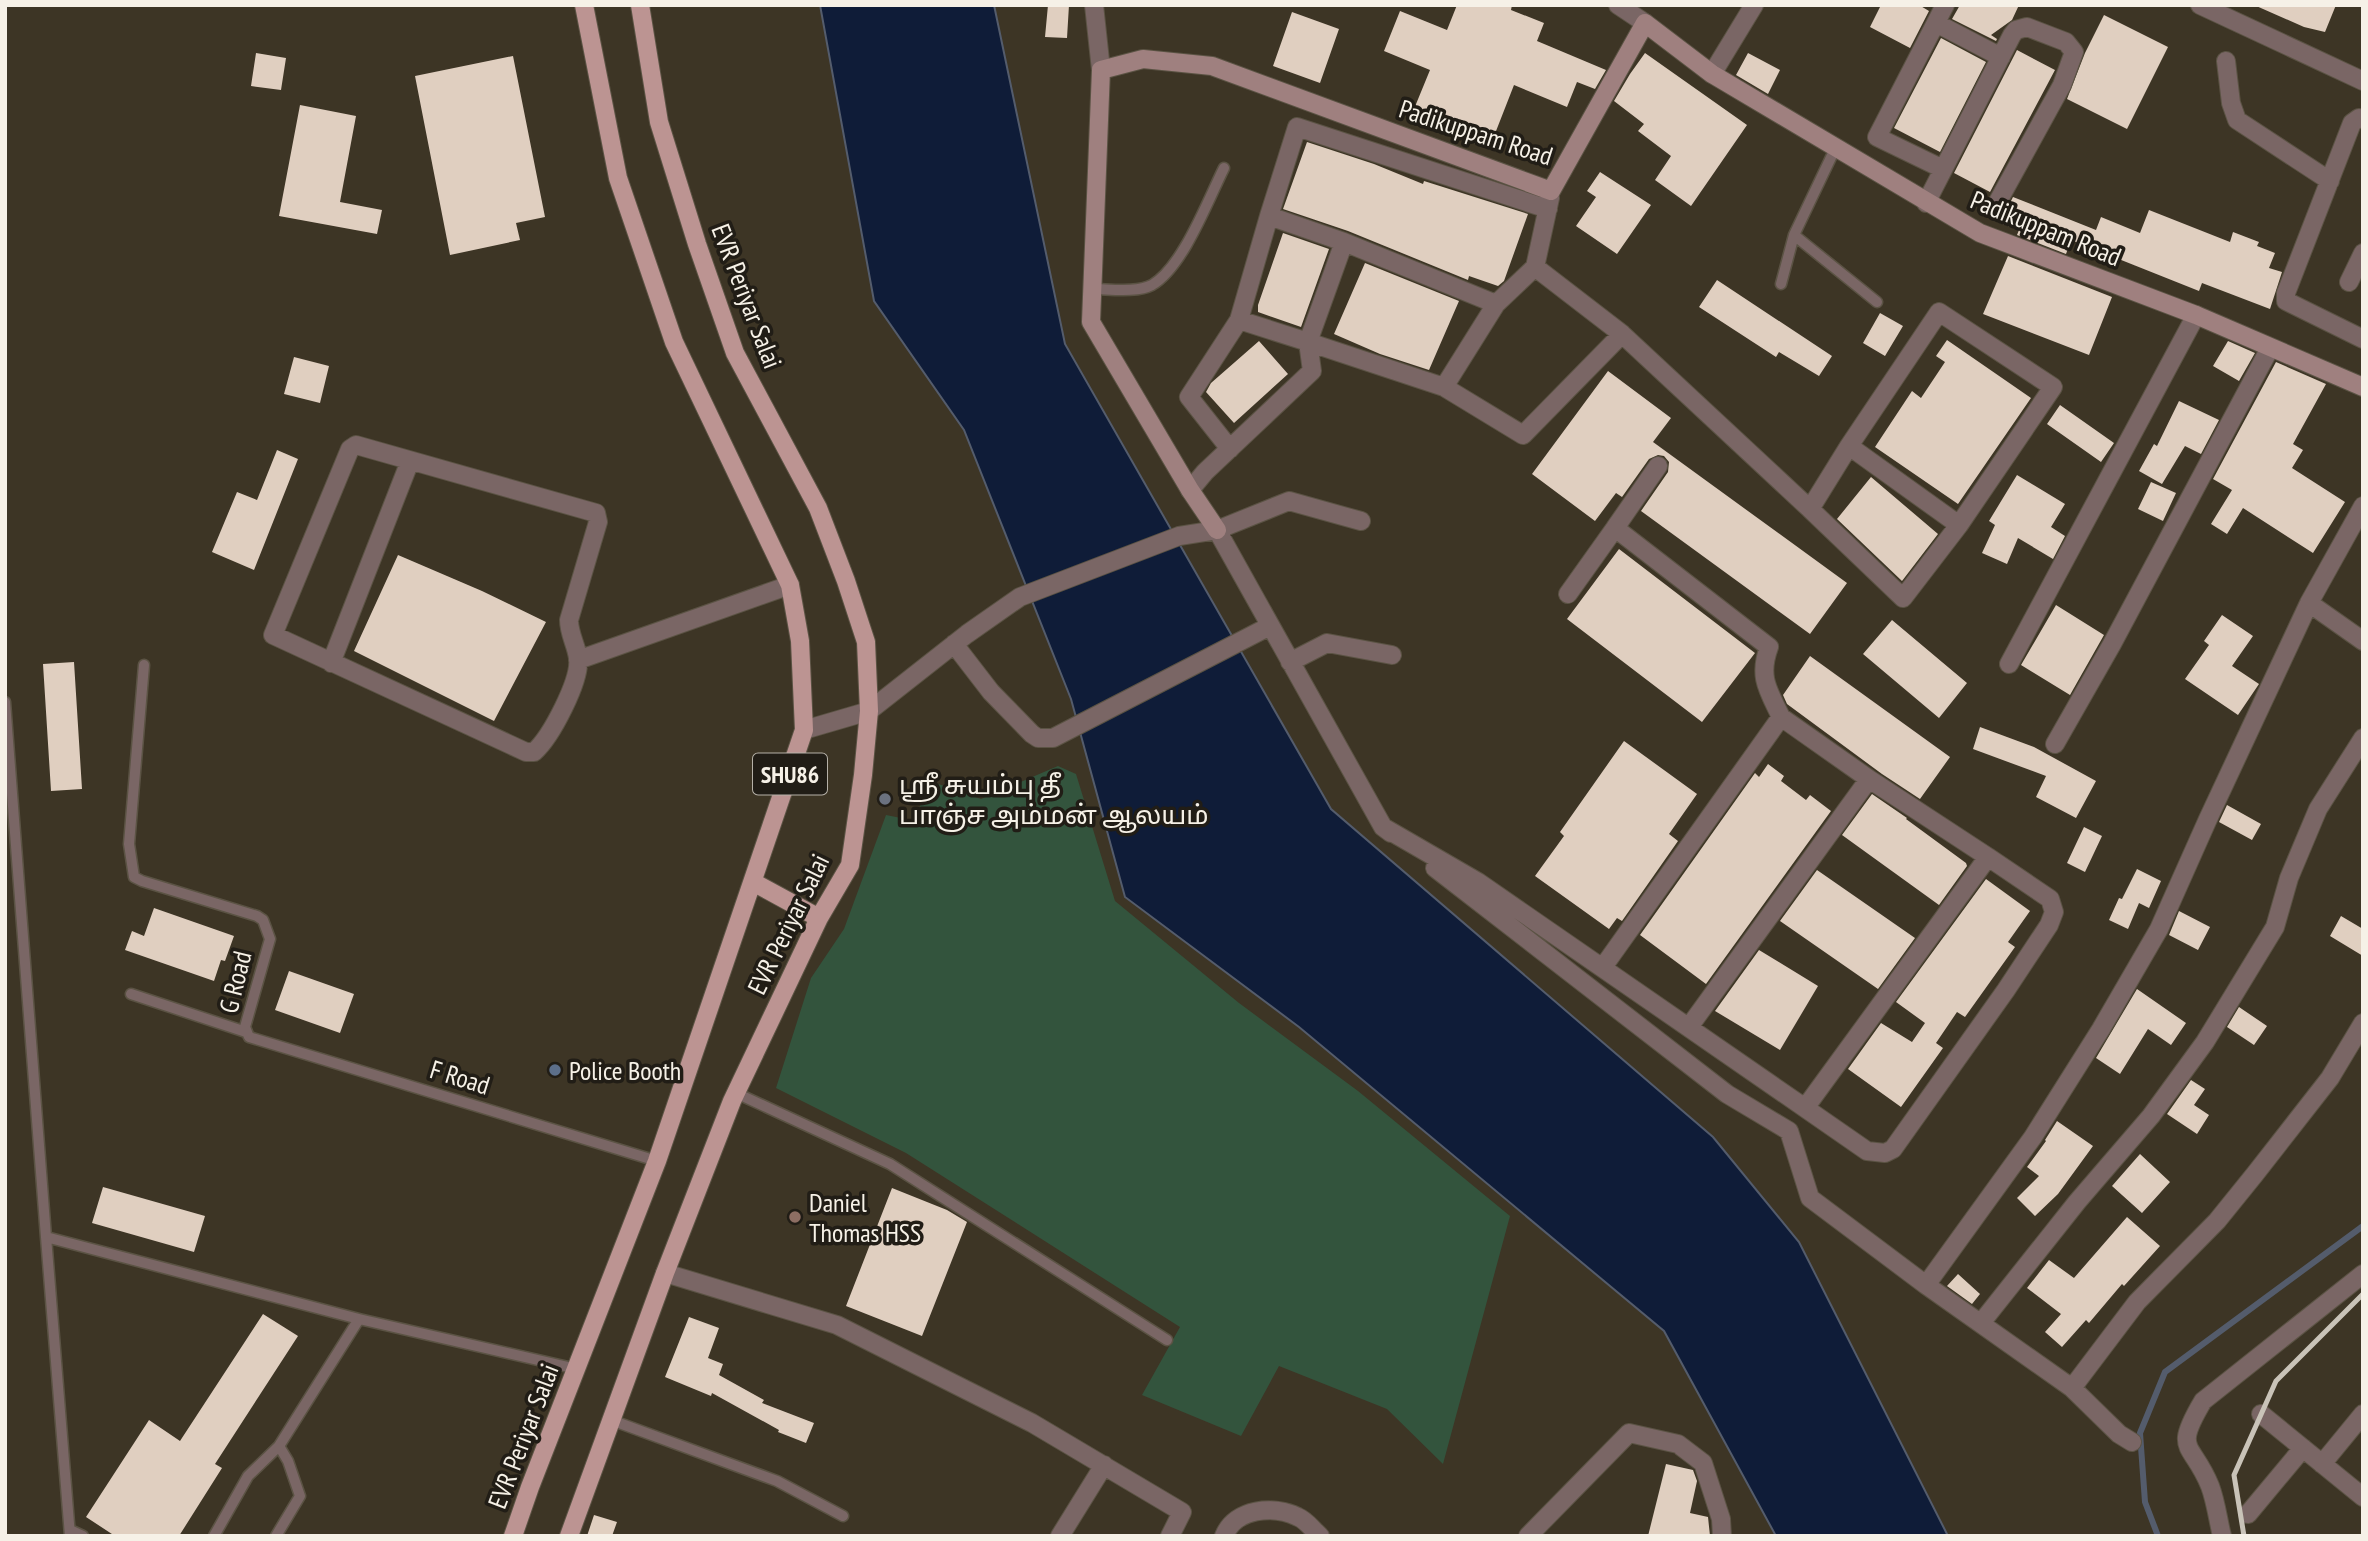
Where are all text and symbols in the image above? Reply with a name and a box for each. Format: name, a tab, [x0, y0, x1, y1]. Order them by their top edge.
street label: Padikuppam Road	[1395, 92, 1557, 172]
street label: Padikuppam Road	[1966, 183, 2126, 273]
street label: EVR Periyar Salai	[704, 219, 790, 373]
road number: SHU86	[753, 754, 827, 794]
place label: ஶ்ரீ சுயம்பு தீ பாஞ்ச அம்மன் ஆலயம்	[899, 768, 1209, 833]
marker: ஶ்ரீ சுயம்பு தீ பாஞ்ச அம்மன் ஆலயம்	[877, 791, 893, 807]
street label: EVR Periyar Salai	[740, 848, 836, 1000]
street label: G Road	[211, 948, 259, 1016]
street label: F Road	[426, 1052, 494, 1102]
place label: Police Booth	[569, 1054, 681, 1087]
marker: Police Booth	[547, 1062, 563, 1078]
place label: Daniel Thomas HSS	[809, 1186, 921, 1249]
marker: Daniel Thomas HSS	[787, 1209, 803, 1225]
street label: EVR Periyar Salai	[480, 1359, 566, 1513]

